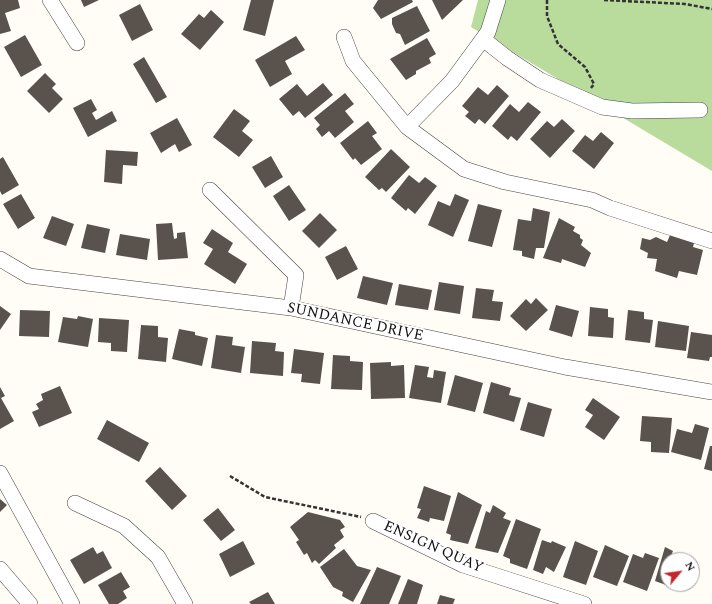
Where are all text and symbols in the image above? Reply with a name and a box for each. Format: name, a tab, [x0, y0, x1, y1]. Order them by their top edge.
street label: SUNDANCE DRIVE	[285, 300, 425, 346]
street label: ENSIGN QUAY	[380, 518, 486, 578]
north arrow	[660, 552, 700, 592]
text: N	[680, 558, 700, 574]

